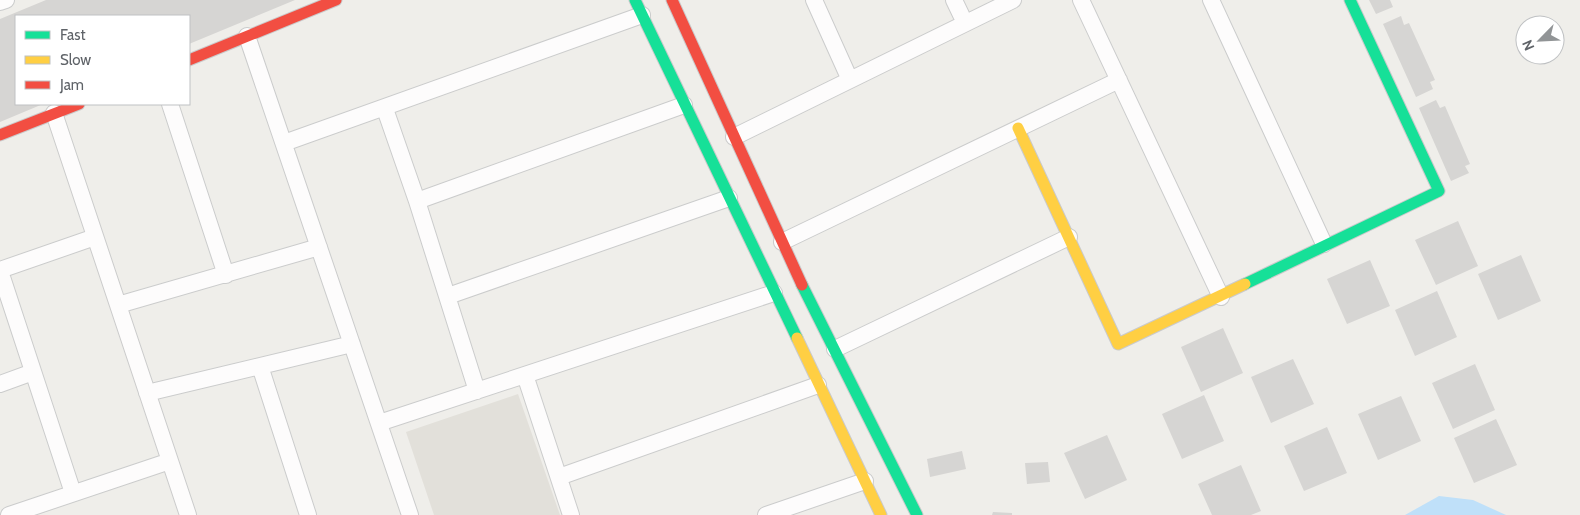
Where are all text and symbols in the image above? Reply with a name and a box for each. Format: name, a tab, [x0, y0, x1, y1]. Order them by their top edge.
legend	[15, 15, 190, 105]
north arrow	[1515, 15, 1565, 65]
text: Fast	[60, 26, 85, 44]
text: N	[1518, 37, 1538, 53]
text: Slow	[60, 51, 91, 69]
text: Jam	[59, 76, 84, 94]

